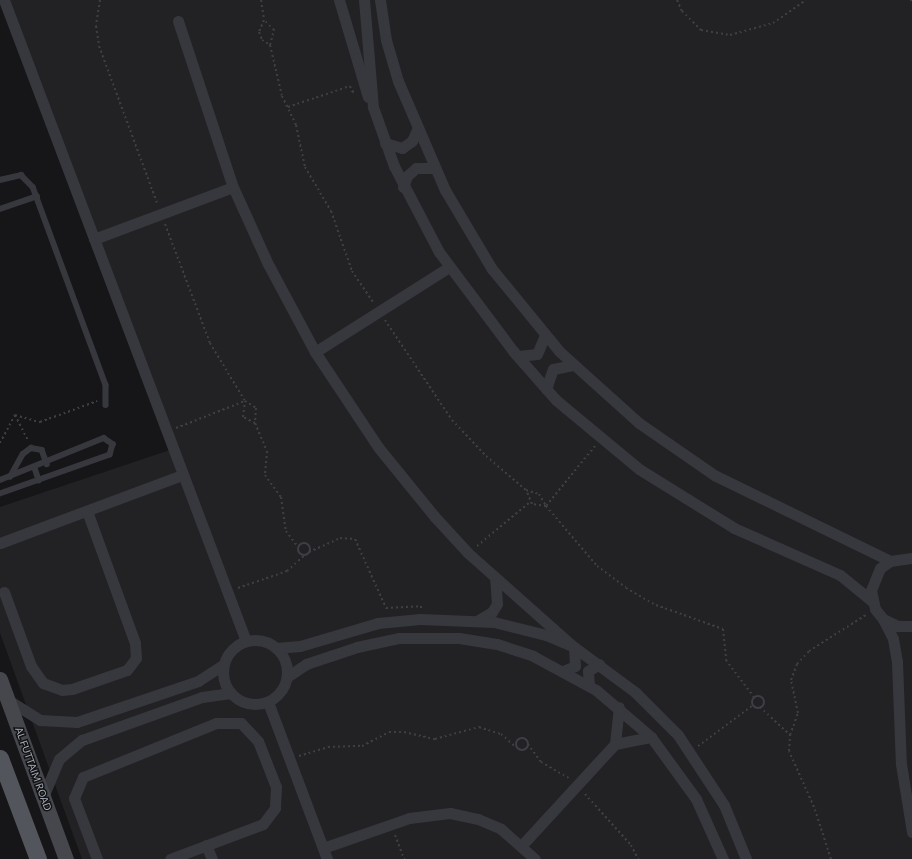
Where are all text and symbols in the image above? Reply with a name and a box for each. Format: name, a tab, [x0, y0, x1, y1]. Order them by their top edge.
street label: AL FUTTAIM ROAD	[12, 725, 54, 813]

